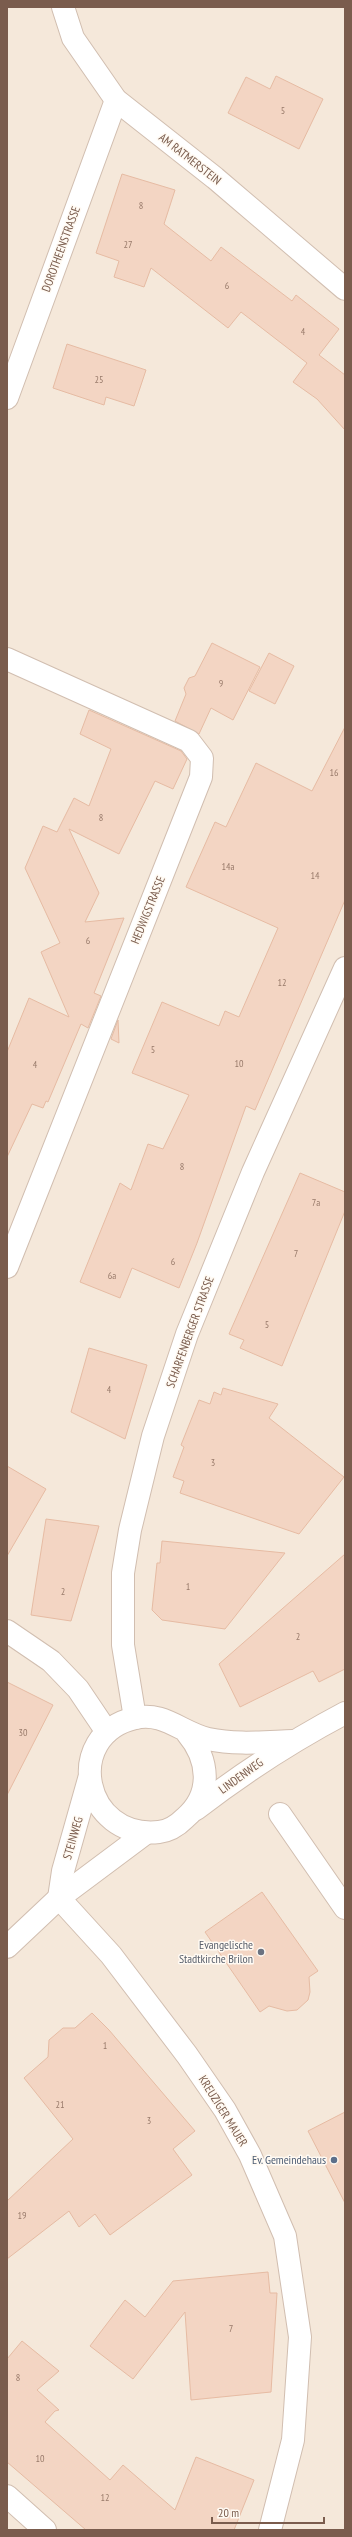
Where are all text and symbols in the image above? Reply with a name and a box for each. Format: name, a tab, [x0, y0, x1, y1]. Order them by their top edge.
house number: 5	[281, 104, 285, 117]
street label: AM RATMERSTEIN	[156, 130, 225, 188]
house number: 8	[139, 199, 143, 212]
street label: DOROTHEENSTRASSE	[38, 204, 83, 294]
house number: 27	[124, 238, 133, 251]
house number: 6	[225, 279, 230, 292]
house number: 4	[301, 325, 306, 338]
house number: 25	[95, 373, 104, 386]
house number: 9	[219, 677, 223, 690]
house number: 16	[330, 766, 339, 779]
house number: 8	[99, 811, 103, 824]
house number: 14a	[222, 860, 235, 873]
house number: 14	[311, 869, 320, 882]
street label: HEDWIGSTRASSE	[127, 874, 168, 946]
house number: 6	[86, 934, 91, 947]
house number: 12	[278, 976, 287, 989]
house number: 5	[151, 1043, 155, 1056]
house number: 10	[235, 1057, 244, 1070]
house number: 4	[33, 1058, 38, 1071]
house number: 8	[180, 1160, 184, 1173]
house number: 7a	[312, 1196, 320, 1209]
house number: 7	[294, 1247, 298, 1260]
house number: 6	[171, 1255, 176, 1268]
house number: 6a	[108, 1269, 116, 1282]
street label: SCHARFENBERGER STRASSE	[162, 1274, 217, 1390]
house number: 5	[265, 1318, 269, 1331]
house number: 4	[107, 1383, 112, 1396]
house number: 3	[211, 1456, 215, 1469]
house number: 1	[186, 1580, 190, 1593]
house number: 2	[61, 1585, 65, 1598]
house number: 2	[296, 1630, 300, 1643]
house number: 30	[19, 1726, 28, 1739]
street label: LINDENWEG	[216, 1754, 266, 1797]
street label: STEINWEG	[59, 1815, 86, 1861]
place label: Evangelische Stadtkirche Brilon	[179, 1937, 253, 1966]
marker: Evangelische Stadtkirche Brilon	[256, 1947, 266, 1957]
house number: 1	[103, 2039, 107, 2052]
street label: KREUZIGER MAUER	[196, 2072, 251, 2149]
house number: 21	[56, 2098, 65, 2111]
house number: 3	[147, 2114, 151, 2127]
place label: Ev. Gemeindehaus	[252, 2152, 326, 2167]
marker: Ev. Gemeindehaus	[329, 2155, 339, 2165]
house number: 19	[18, 2209, 27, 2222]
house number: 7	[229, 2322, 233, 2335]
house number: 8	[16, 2371, 20, 2384]
house number: 10	[36, 2452, 45, 2465]
house number: 12	[101, 2491, 110, 2504]
scale bar	[212, 2499, 324, 2525]
text: 20 m	[218, 2505, 239, 2520]

